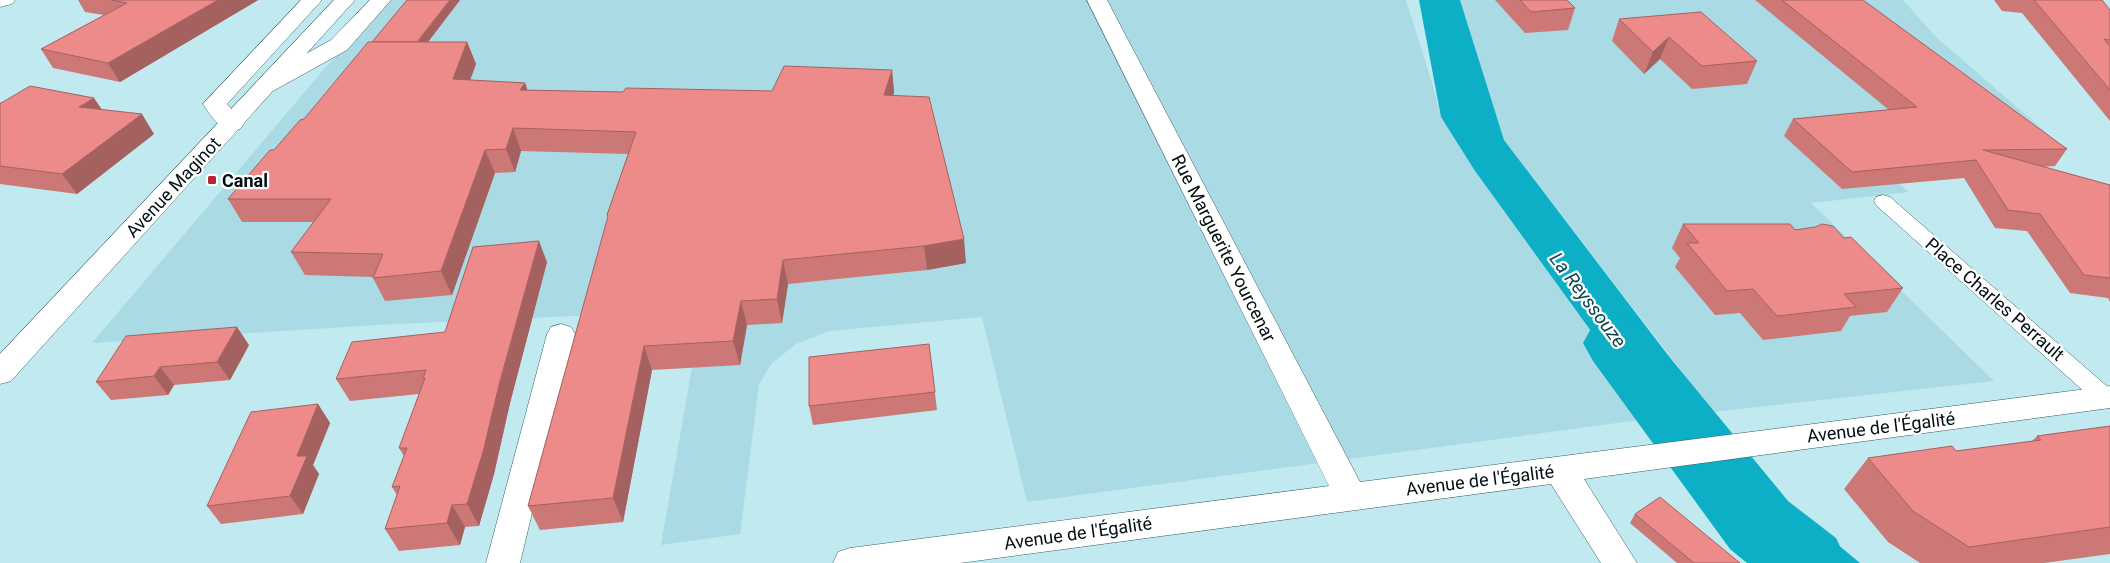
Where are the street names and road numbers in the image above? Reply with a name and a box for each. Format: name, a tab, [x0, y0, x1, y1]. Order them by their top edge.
street label: Avenue Maginot	[121, 132, 225, 241]
street label: Rue Marguerite Yourcenar	[1168, 151, 1280, 345]
street label: Place Charles Perrault	[1921, 233, 2069, 365]
street label: Avenue de l'Égalité	[1806, 407, 1956, 447]
street label: Avenue de l'Égalité	[1405, 460, 1555, 500]
street label: Avenue de l'Égalité	[1003, 512, 1153, 554]

